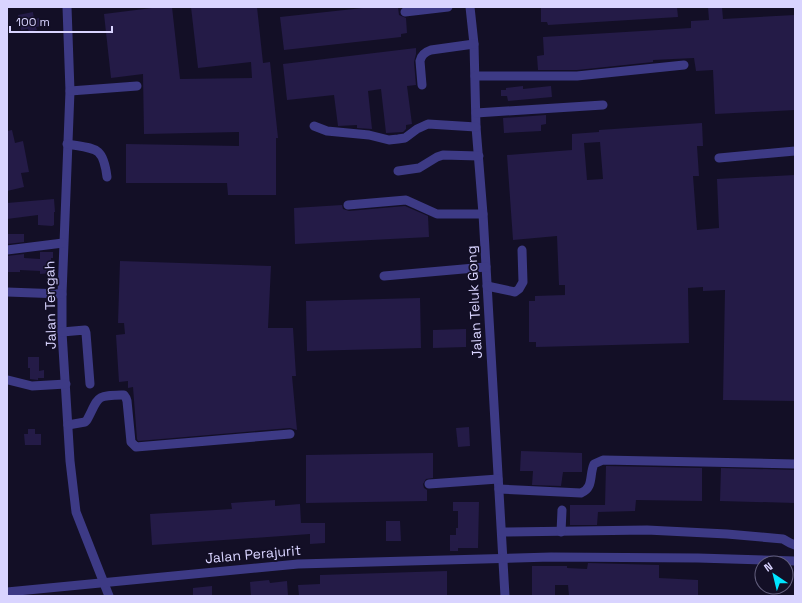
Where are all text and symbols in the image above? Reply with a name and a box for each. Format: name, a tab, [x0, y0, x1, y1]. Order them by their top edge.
scale bar	[10, 8, 112, 34]
text: 100 m	[16, 14, 50, 30]
street label: Jalan Teluk Gong	[462, 245, 486, 359]
street label: Jalan Tengah	[40, 261, 60, 349]
street label: Jalan Perajurit	[204, 541, 302, 567]
north arrow	[754, 555, 794, 595]
text: N	[761, 559, 775, 575]

